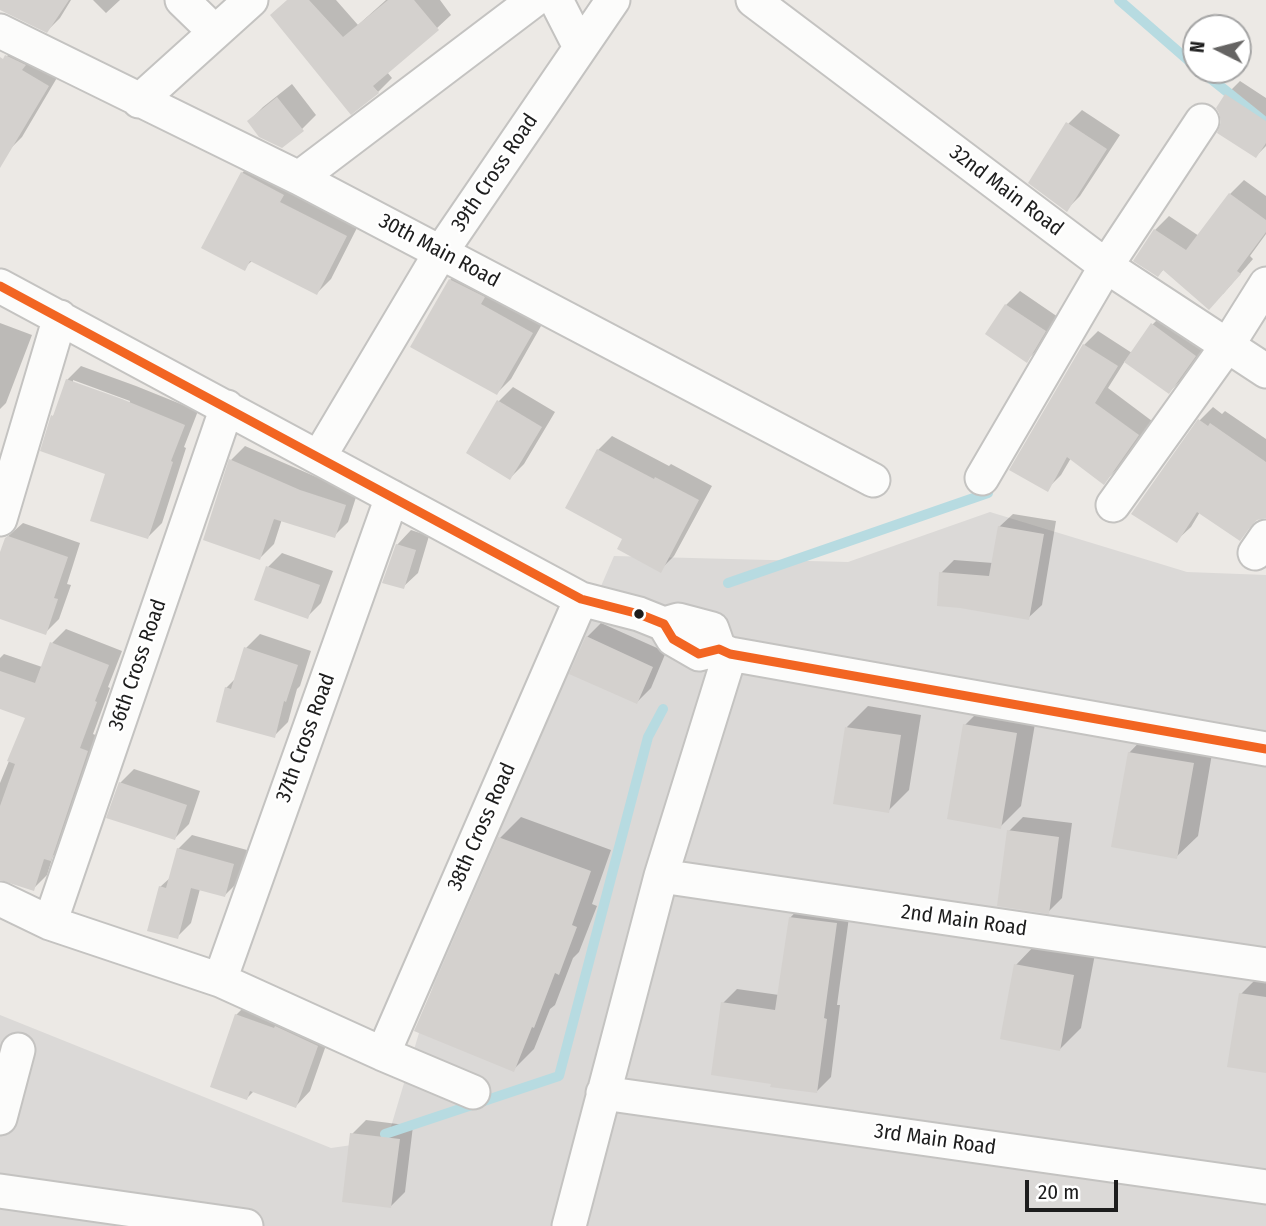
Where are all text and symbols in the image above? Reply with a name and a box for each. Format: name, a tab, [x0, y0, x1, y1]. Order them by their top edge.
north arrow	[1182, 14, 1252, 84]
text: N	[1186, 40, 1210, 54]
street label: 39th Cross Road	[446, 109, 544, 237]
street label: 32nd Main Road	[944, 140, 1068, 242]
street label: 30th Main Road	[374, 209, 504, 293]
street label: 36th Cross Road	[104, 596, 172, 734]
unlabelled marker	[632, 607, 646, 621]
street label: 37th Cross Road	[271, 670, 341, 806]
street label: 38th Cross Road	[443, 759, 521, 895]
street label: 2nd Main Road	[900, 900, 1028, 942]
street label: 3rd Main Road	[873, 1119, 997, 1161]
scale bar	[1028, 1166, 1121, 1210]
text: 20 m	[1038, 1179, 1079, 1205]

